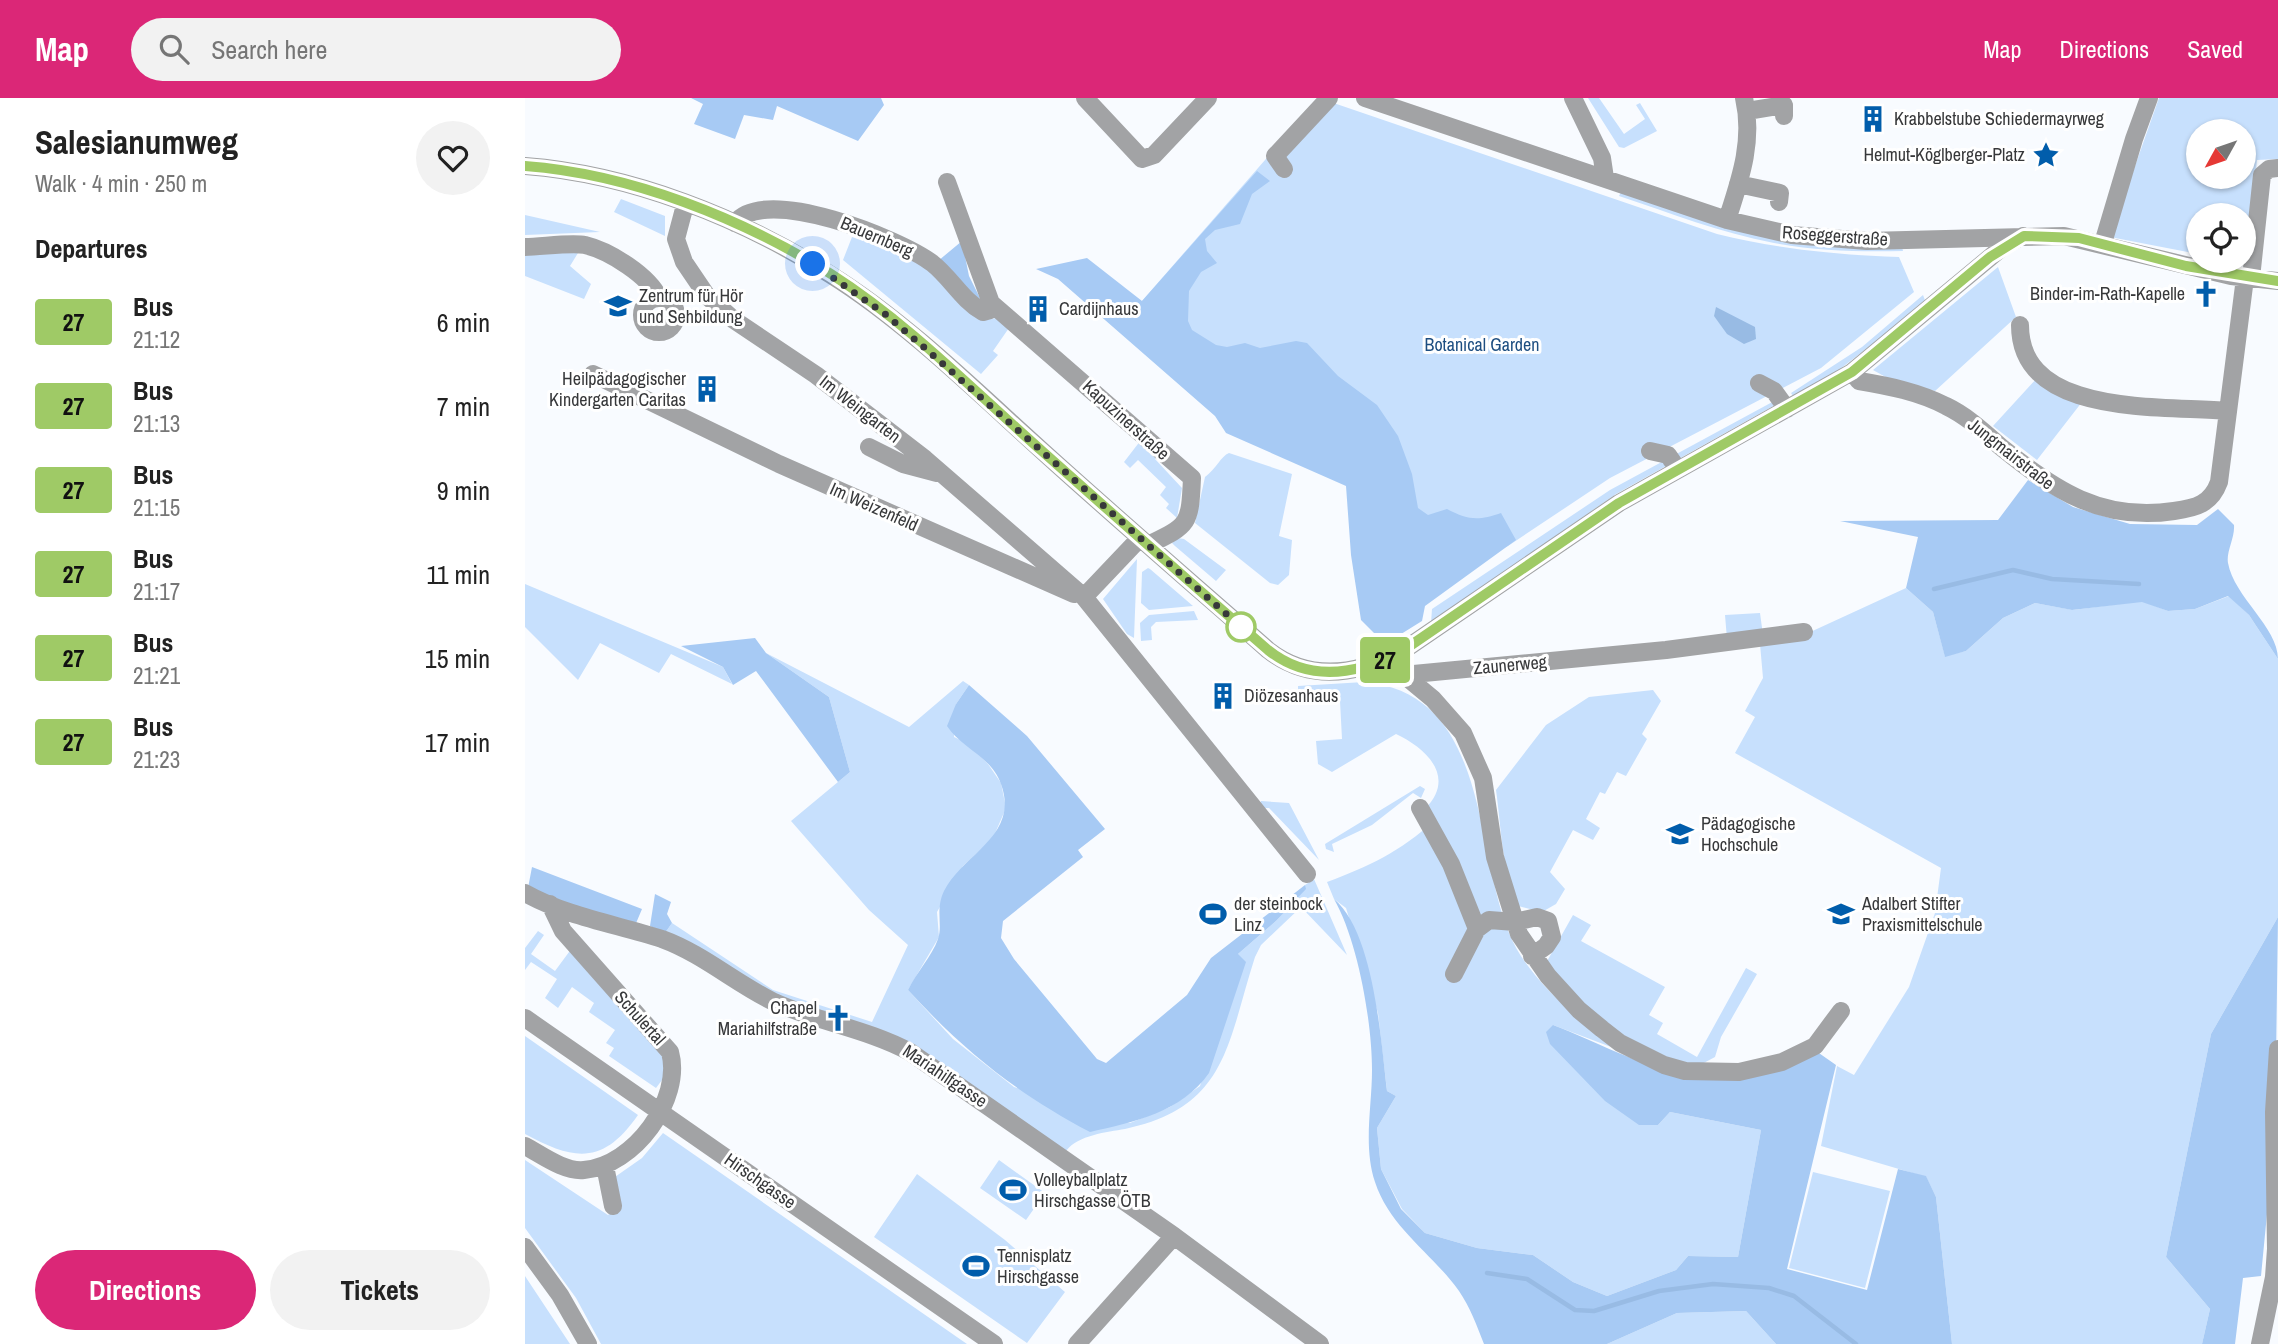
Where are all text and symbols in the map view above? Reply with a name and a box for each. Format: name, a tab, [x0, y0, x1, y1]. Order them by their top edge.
search box	[131, 18, 621, 81]
text: Map	[35, 27, 89, 71]
icon: search	[155, 30, 193, 68]
text: Search here	[211, 32, 327, 67]
text: Map	[1983, 33, 2021, 65]
text: Directions	[2059, 33, 2149, 65]
text: Saved	[2187, 33, 2243, 65]
building icon: Krabbelstube Schiedermayrweg	[1858, 104, 1888, 134]
place label: Krabbelstube Schiedermayrweg	[1894, 106, 2105, 131]
north arrow	[2186, 119, 2256, 189]
map controls	[2186, 119, 2256, 273]
text: Salesianumweg	[35, 120, 238, 164]
button: heart	[416, 121, 490, 195]
place icon: Helmut-Köglberger-Platz	[2031, 140, 2061, 170]
place label: Helmut-Köglberger-Platz	[1863, 142, 2025, 167]
text: Walk · 4 min · 250 m	[35, 168, 207, 199]
button: locate	[2186, 203, 2256, 273]
street label: Bauernberg	[837, 210, 918, 263]
street label: Roseggerstraße	[1781, 219, 1889, 252]
text: Departures	[35, 231, 148, 266]
your location	[795, 246, 830, 281]
church icon: Binder-im-Rath-Kapelle	[2191, 279, 2221, 309]
place label: Binder-im-Rath-Kapelle	[2030, 281, 2185, 306]
place label: Zentrum für Hör und Sehbildung	[639, 283, 743, 329]
text: Bus	[133, 289, 173, 324]
school or university icon: Zentrum für Hör und Sehbildung	[603, 291, 633, 321]
building icon: Cardijnhaus	[1023, 294, 1053, 324]
place label: Cardijnhaus	[1059, 296, 1139, 321]
text: 6 min	[437, 305, 490, 340]
text: 27	[63, 306, 84, 338]
text: 21:12	[133, 324, 180, 355]
park label: Botanical Garden	[1425, 332, 1539, 357]
place label: Heilpädagogischer Kindergarten Caritas	[549, 366, 686, 412]
street label: Im Weingarten	[815, 369, 906, 448]
text: Bus	[133, 373, 173, 408]
building icon: Heilpädagogischer Kindergarten Caritas	[692, 374, 722, 404]
street label: Kapuzinerstraße	[1077, 374, 1175, 465]
text: 7 min	[437, 389, 490, 424]
text: 27	[63, 390, 84, 422]
text: 21:13	[133, 408, 180, 439]
street label: Jungmairstraße	[1963, 412, 2060, 495]
text: Bus	[133, 457, 173, 492]
text: 9 min	[437, 473, 490, 508]
text: 27	[63, 474, 84, 506]
street label: Im Weizenfeld	[826, 476, 922, 537]
text: 21:15	[133, 492, 180, 523]
text: Bus	[133, 541, 173, 576]
text: 11 min	[426, 557, 490, 592]
text: 27	[63, 558, 84, 590]
text: 21:17	[133, 576, 180, 607]
unlabelled marker	[1226, 612, 1256, 642]
text: Bus	[133, 625, 173, 660]
line badge: 27	[1353, 637, 1417, 683]
text: 15 min	[425, 641, 490, 676]
text: 27	[63, 642, 84, 674]
text: 27	[1374, 644, 1396, 676]
street label: Zaunerweg	[1472, 649, 1549, 680]
text: 21:21	[133, 660, 180, 691]
building icon: Diözesanhaus	[1208, 681, 1238, 711]
place label: Diözesanhaus	[1244, 683, 1338, 708]
text: Bus	[133, 709, 173, 744]
text: 17 min	[425, 725, 490, 760]
text: 27	[63, 726, 84, 758]
text: 21:23	[133, 744, 180, 775]
place label: Pädagogische Hochschule	[1701, 811, 1795, 857]
school or university icon: Pädagogische Hochschule	[1665, 819, 1695, 849]
place label: der steinbock Linz	[1234, 891, 1323, 937]
place label: Adalbert Stifter Praxismittelschule	[1861, 891, 1983, 937]
sports icon: der steinbock Linz	[1198, 899, 1228, 929]
school or university icon: Adalbert Stifter Praxismittelschule	[1826, 899, 1856, 929]
street label: Schulertal	[609, 985, 672, 1050]
place label: Chapel Mariahilfstraße	[718, 995, 817, 1041]
church icon: Chapel Mariahilfstraße	[823, 1003, 853, 1033]
street label: Mariahilfgasse	[898, 1038, 992, 1113]
street label: Hirschgasse	[720, 1147, 801, 1214]
place label: Volleyballplatz Hirschgasse ÖTB	[1034, 1167, 1151, 1213]
sports icon: Volleyballplatz Hirschgasse ÖTB	[998, 1175, 1028, 1205]
place label: Tennisplatz Hirschgasse	[997, 1243, 1079, 1289]
button: Directions	[35, 1250, 256, 1330]
button: Tickets	[270, 1250, 490, 1330]
sports icon: Tennisplatz Hirschgasse	[961, 1251, 991, 1281]

